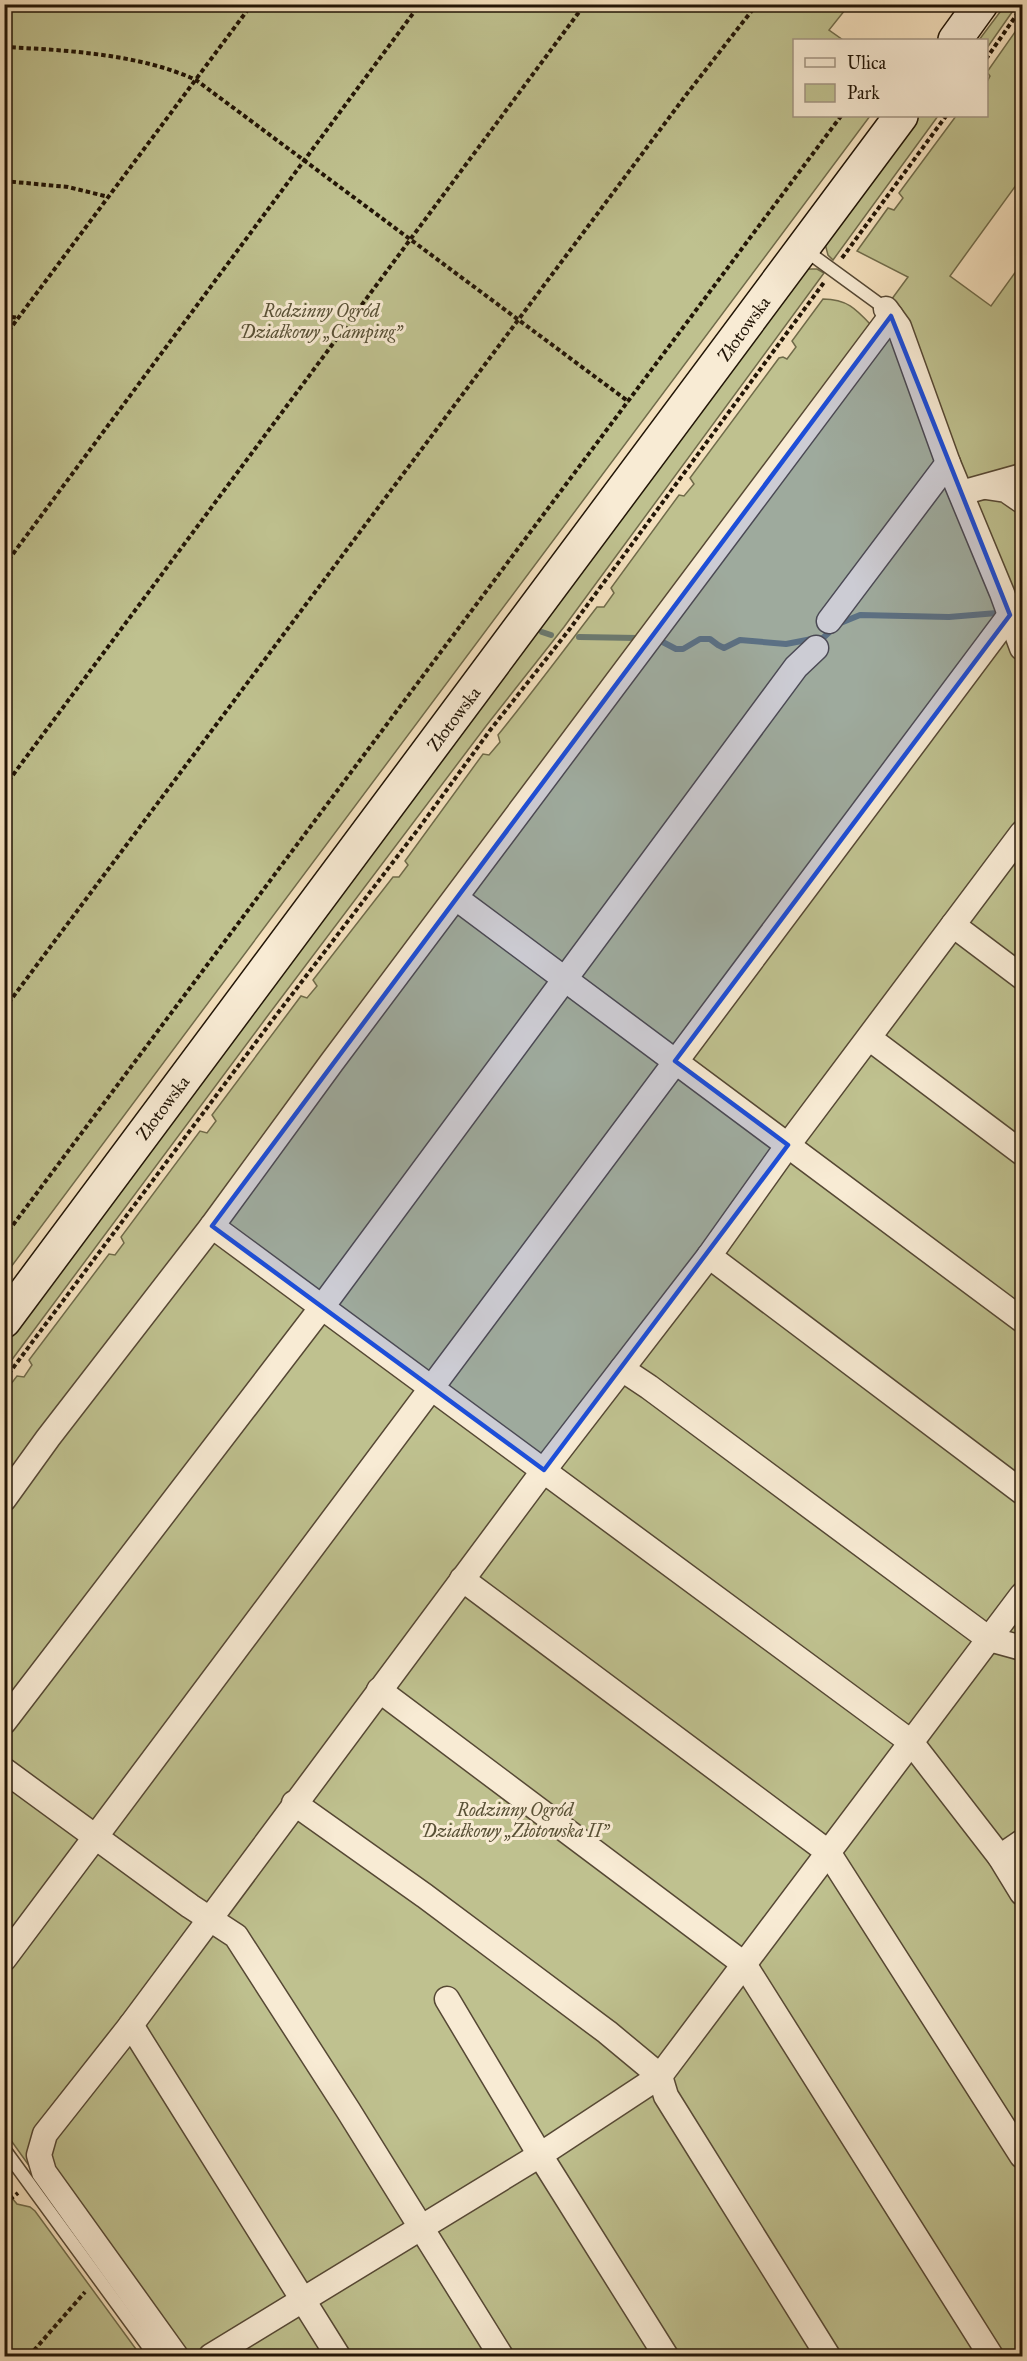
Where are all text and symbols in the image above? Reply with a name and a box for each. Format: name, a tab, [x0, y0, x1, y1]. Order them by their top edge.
legend	[793, 39, 988, 117]
text: Ulica	[847, 52, 887, 74]
text: Park	[847, 82, 880, 104]
street label: Złotowska	[713, 292, 775, 366]
park label: Rodzinny Ogród Działkowy „Camping”	[240, 300, 404, 344]
street label: Złotowska	[423, 682, 486, 756]
street label: Złotowska	[132, 1071, 195, 1145]
park label: Rodzinny Ogród Działkowy „Złotowska II”	[421, 1799, 611, 1842]

